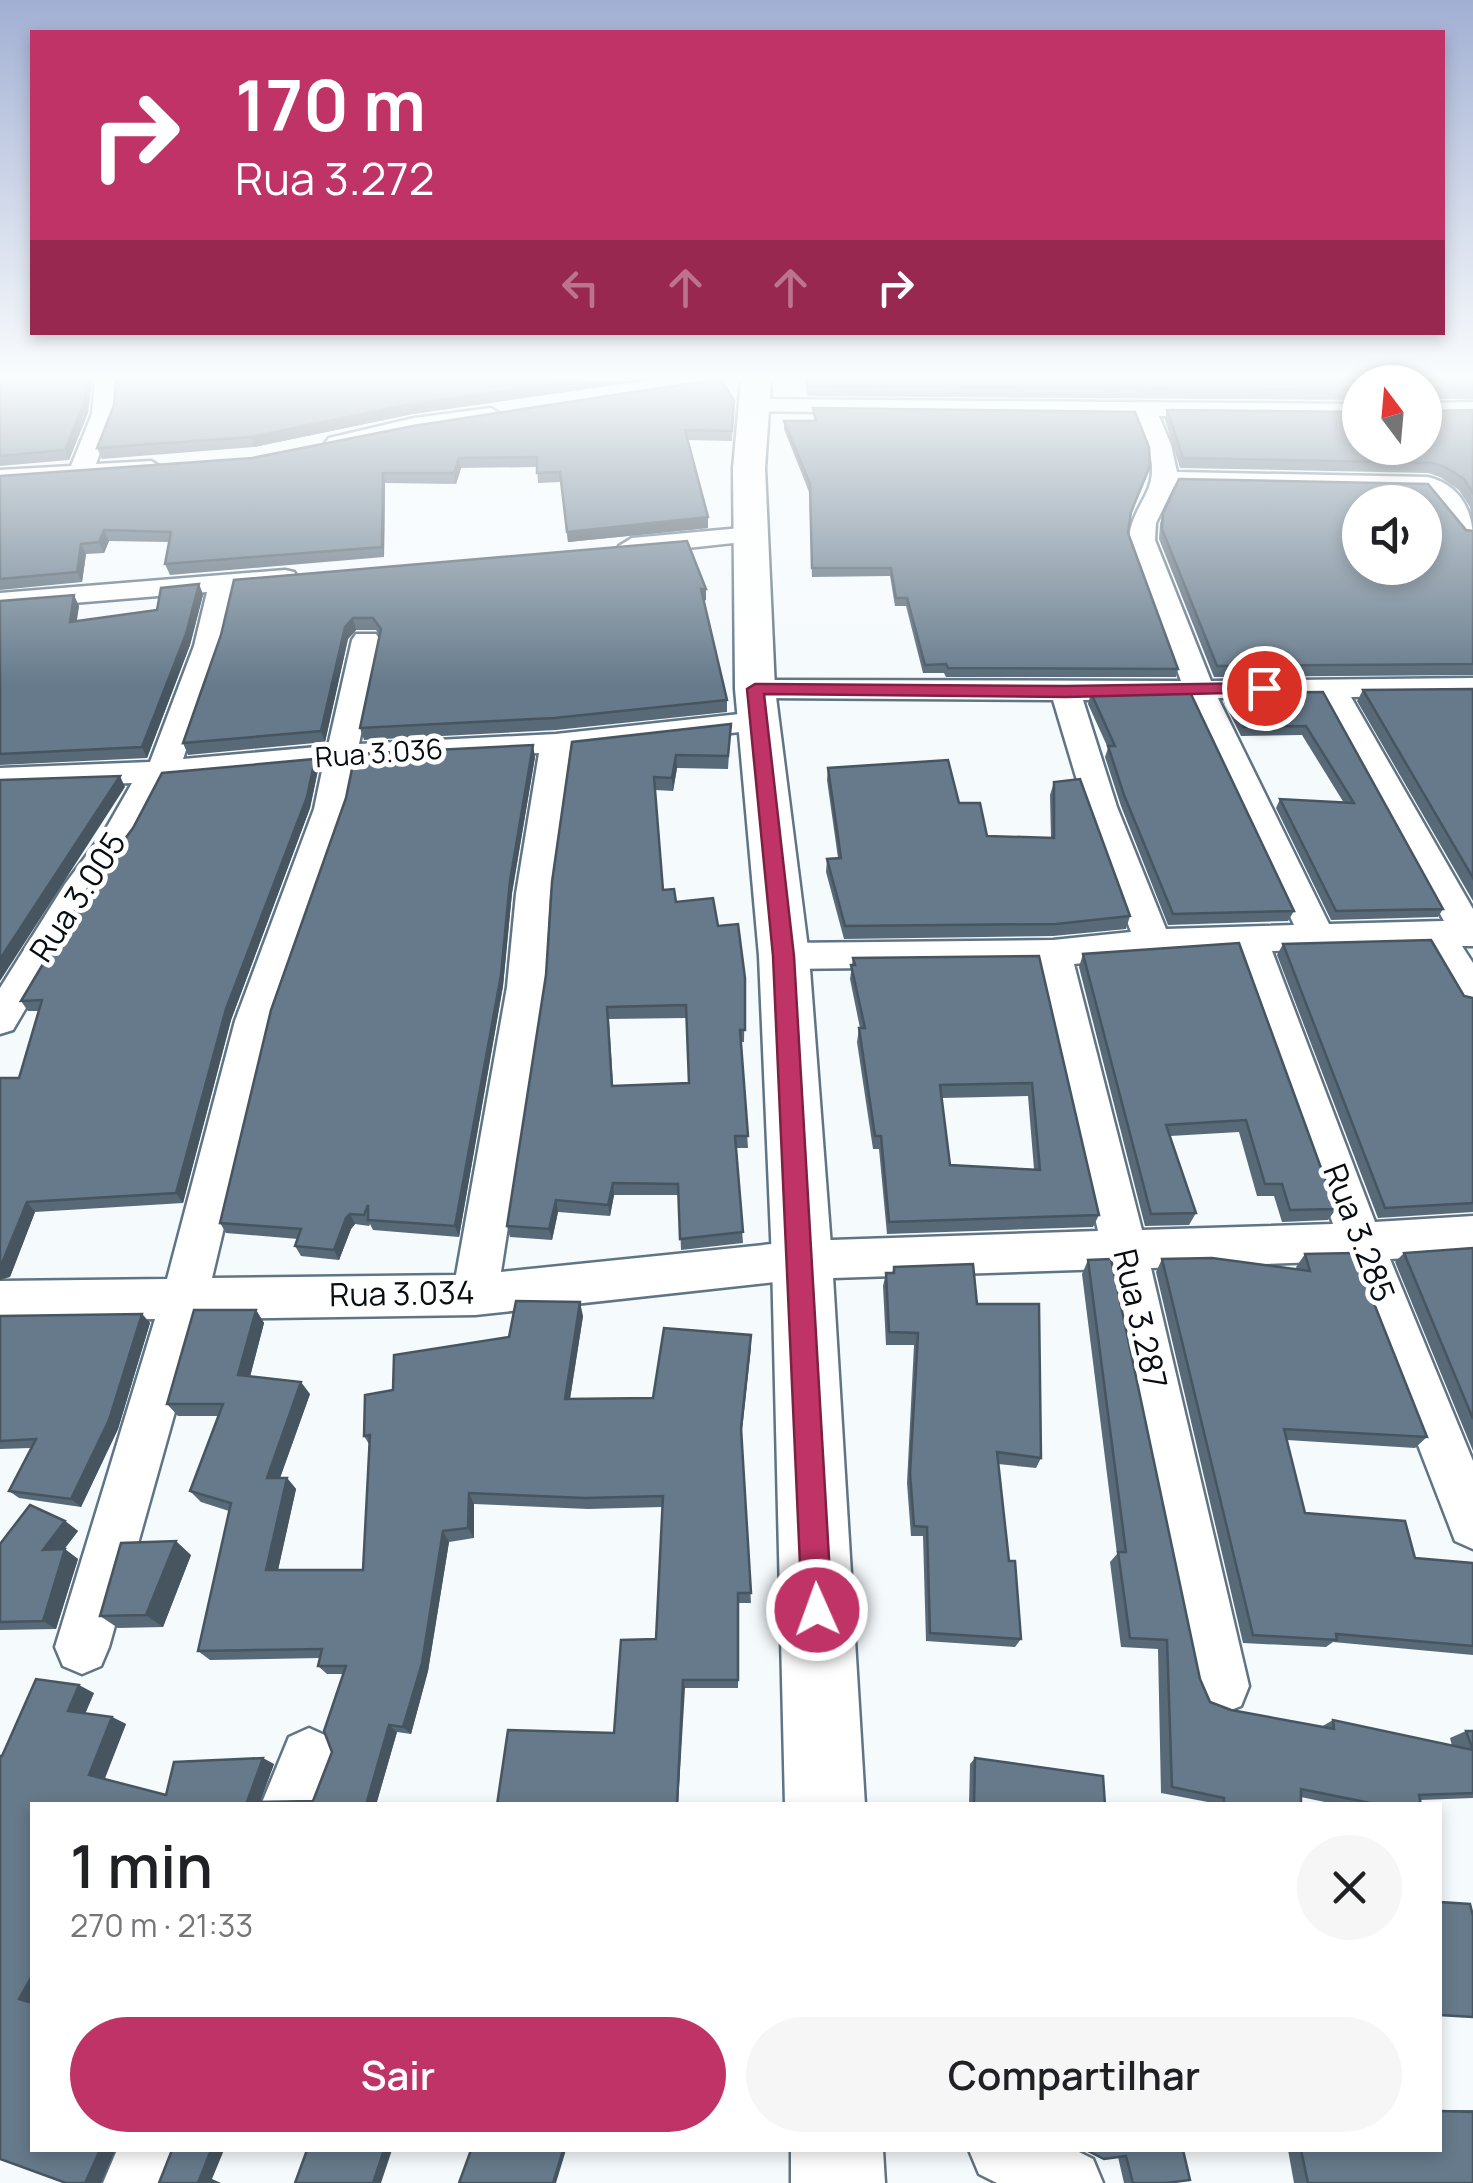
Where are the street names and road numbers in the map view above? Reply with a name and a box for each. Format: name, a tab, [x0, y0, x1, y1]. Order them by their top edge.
street label: Rua 3.036	[314, 729, 444, 775]
street label: Rua 3.005	[19, 823, 136, 970]
street label: Rua 3.285	[1314, 1157, 1406, 1308]
street label: Rua 3.287	[1104, 1245, 1178, 1393]
street label: Rua 3.034	[329, 1270, 475, 1316]

